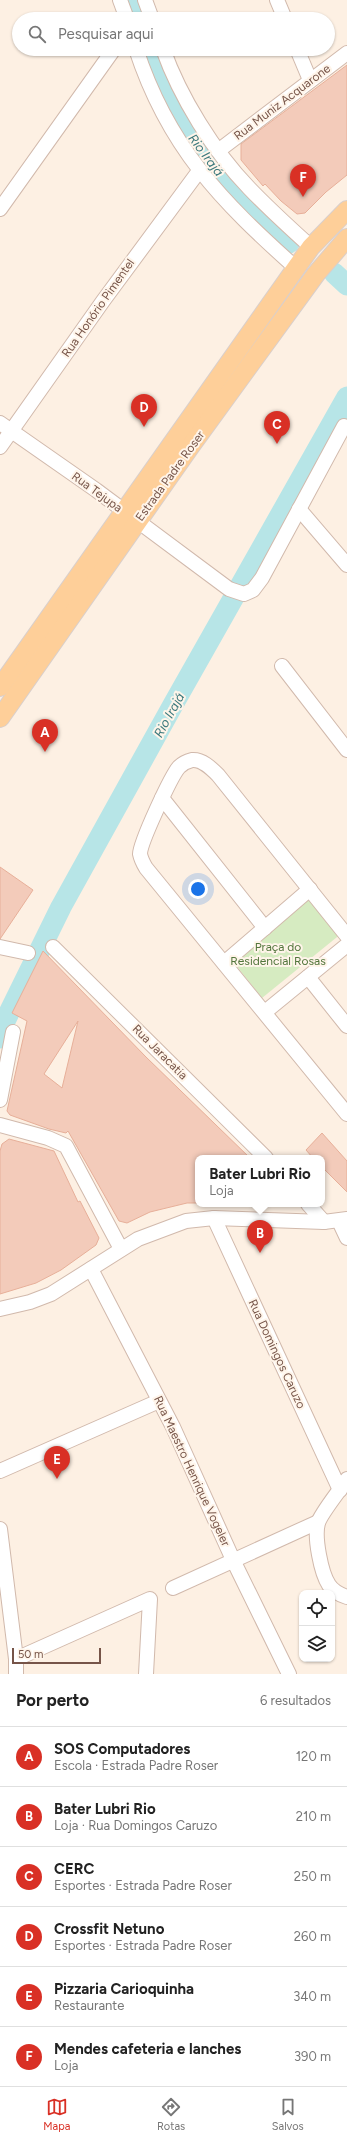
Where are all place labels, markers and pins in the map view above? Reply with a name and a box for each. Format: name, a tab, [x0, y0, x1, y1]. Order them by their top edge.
pin: F	[290, 164, 316, 197]
pin: D	[131, 394, 157, 427]
pin: C	[264, 411, 290, 444]
pin: A	[32, 719, 58, 752]
pin: B	[247, 1220, 273, 1253]
pin: E	[44, 1446, 70, 1479]

